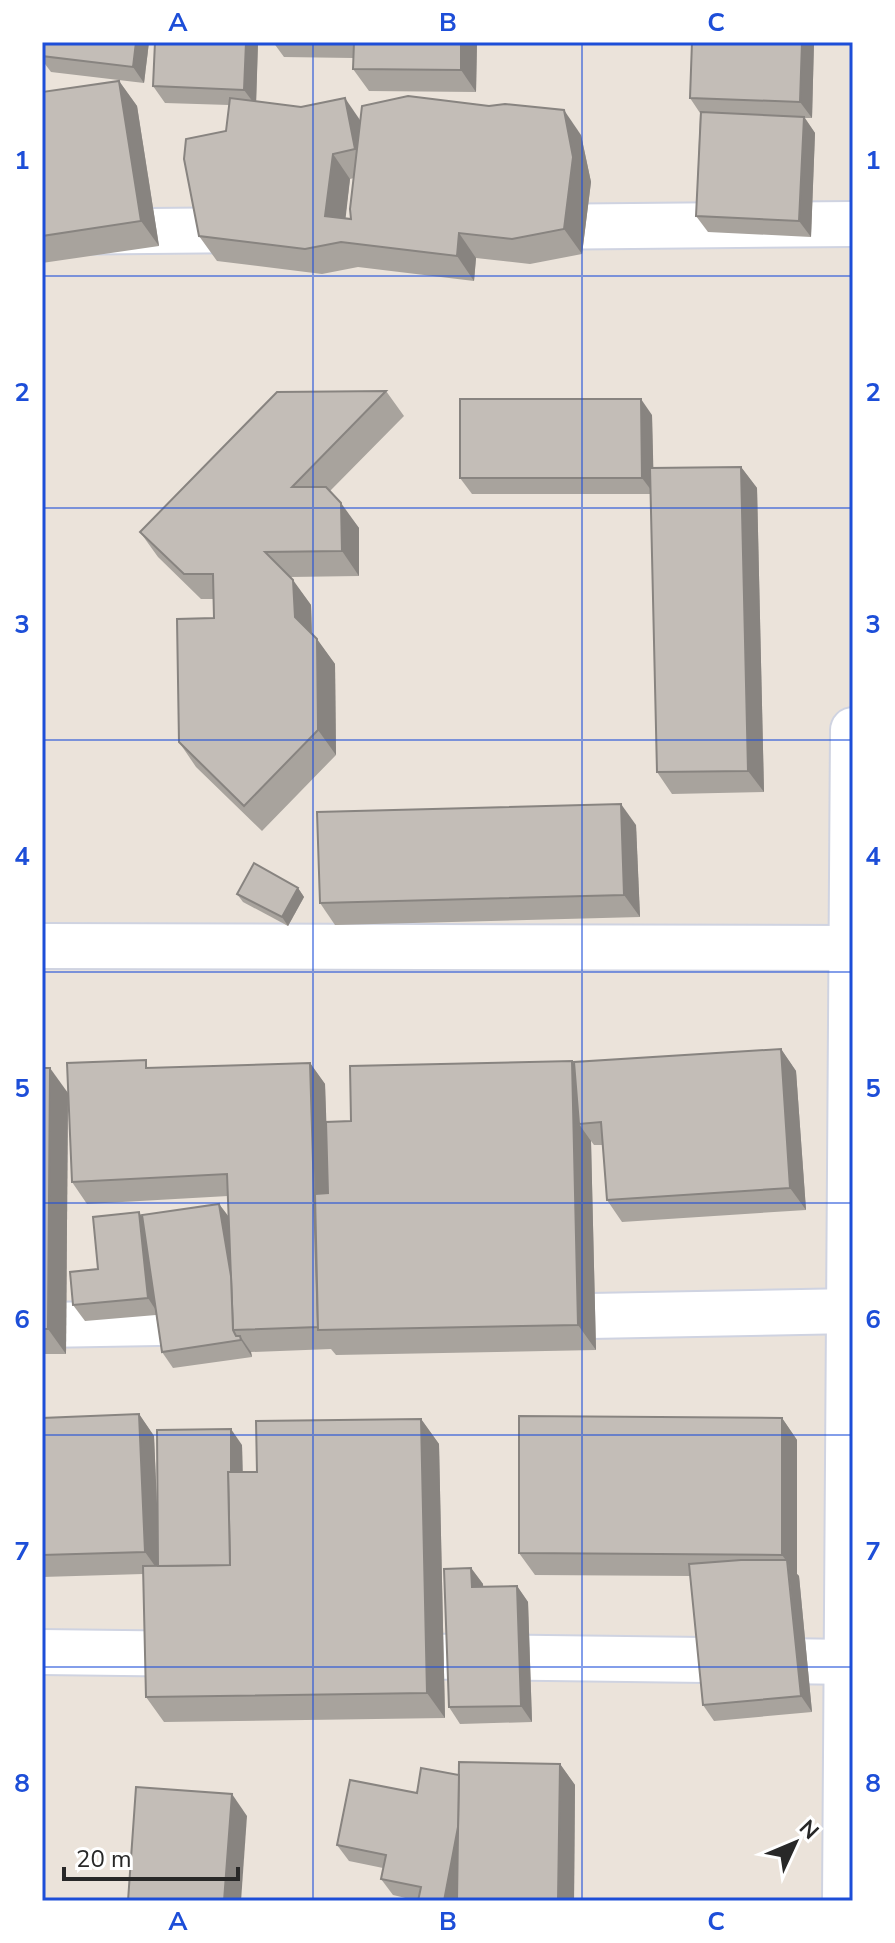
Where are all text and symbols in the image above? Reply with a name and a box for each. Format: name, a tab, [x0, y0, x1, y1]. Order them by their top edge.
text: A	[168, 5, 188, 40]
text: B	[439, 5, 457, 40]
text: C	[707, 5, 725, 40]
text: 1	[14, 143, 30, 178]
text: 1	[865, 143, 881, 178]
text: 2	[14, 375, 30, 410]
text: 2	[865, 375, 881, 410]
text: 3	[14, 607, 30, 642]
text: 3	[865, 607, 881, 642]
text: 4	[14, 839, 30, 874]
text: 4	[865, 839, 881, 874]
text: 5	[14, 1071, 30, 1106]
text: 5	[865, 1071, 881, 1106]
text: 6	[14, 1302, 30, 1337]
text: 6	[865, 1302, 881, 1337]
text: 7	[14, 1534, 30, 1569]
text: 7	[865, 1534, 881, 1569]
text: 8	[14, 1766, 30, 1801]
text: 8	[865, 1766, 881, 1801]
north arrow	[755, 1803, 835, 1883]
text: N	[792, 1813, 825, 1846]
scale bar	[64, 1831, 238, 1881]
text: 20 m	[76, 1843, 132, 1875]
text: A	[168, 1904, 188, 1939]
text: B	[439, 1904, 457, 1939]
text: C	[707, 1904, 725, 1939]

